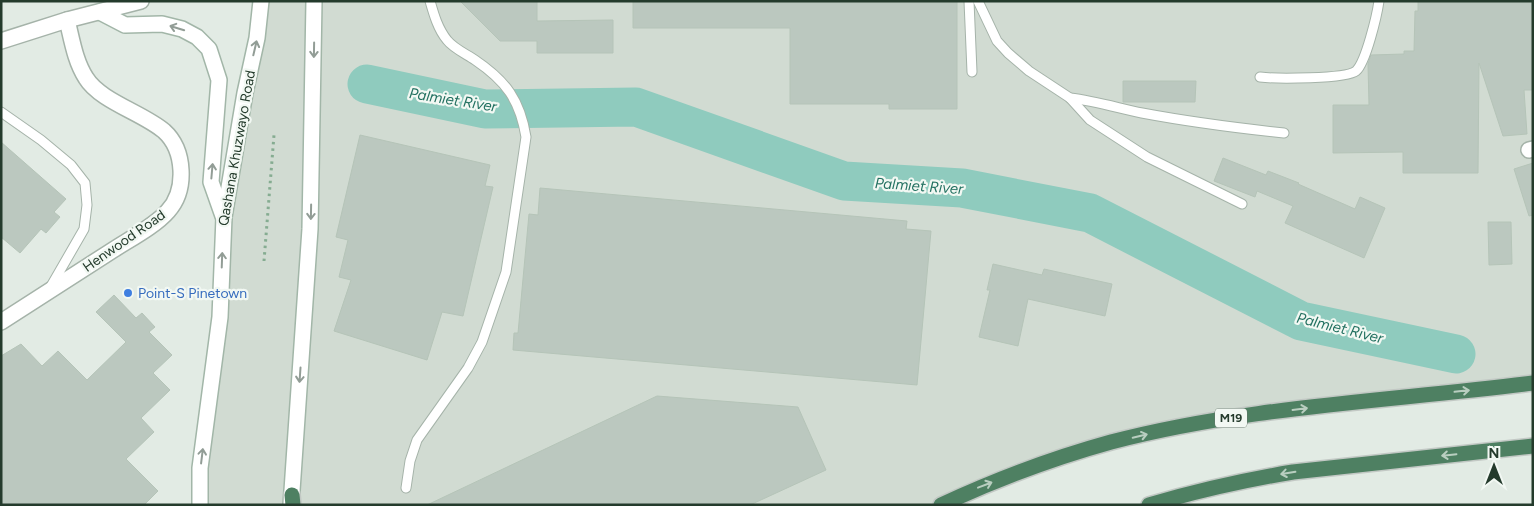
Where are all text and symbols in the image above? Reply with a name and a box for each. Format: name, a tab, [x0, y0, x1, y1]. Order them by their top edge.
one-way arrow	[170, 23, 186, 33]
one-way arrow	[251, 40, 260, 56]
one-way arrow	[309, 42, 319, 58]
street label: Qashana Khuzwayo Road	[215, 69, 259, 227]
water label: Palmiet River	[408, 84, 499, 116]
one-way arrow	[207, 163, 216, 179]
water label: Palmiet River	[874, 174, 965, 198]
one-way arrow	[306, 204, 316, 220]
street label: Henwood Road	[79, 206, 169, 276]
one-way arrow	[217, 252, 227, 268]
place label: Point-S Pinetown	[138, 285, 247, 302]
marker: Point-S Pinetown	[122, 287, 134, 299]
water label: Palmiet River	[1295, 309, 1386, 348]
one-way arrow	[296, 366, 305, 382]
one-way arrow	[1453, 386, 1469, 396]
one-way arrow	[1292, 404, 1308, 414]
road number: M19	[1215, 408, 1247, 428]
one-way arrow	[1132, 431, 1148, 440]
north arrow	[1469, 441, 1519, 491]
text: N	[1489, 445, 1499, 462]
one-way arrow	[197, 448, 207, 464]
one-way arrow	[1442, 450, 1458, 460]
one-way arrow	[1280, 468, 1296, 478]
one-way arrow	[977, 480, 992, 489]

